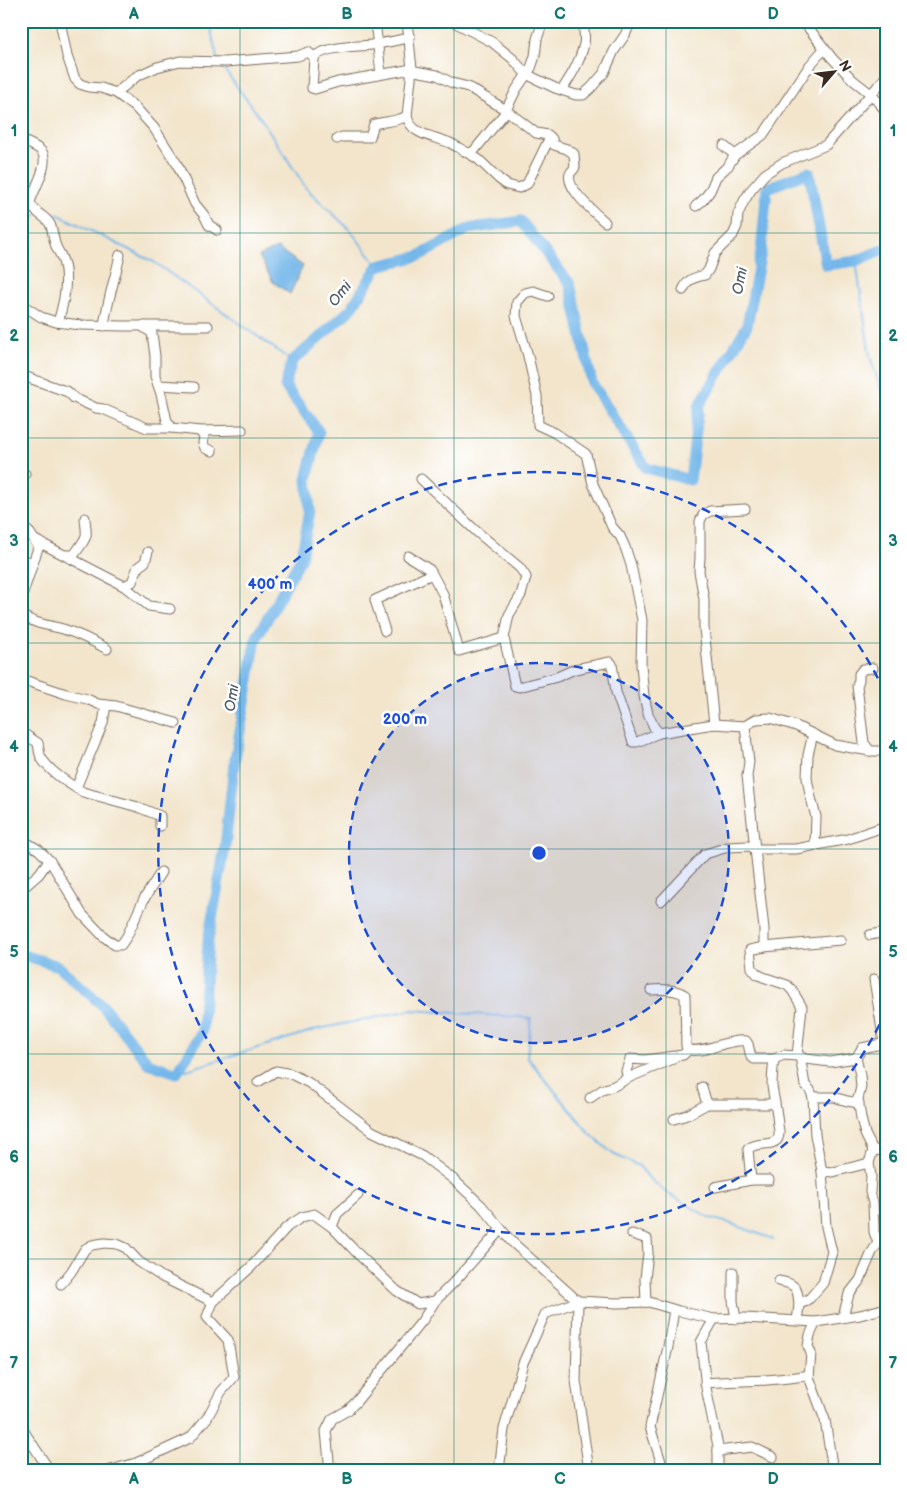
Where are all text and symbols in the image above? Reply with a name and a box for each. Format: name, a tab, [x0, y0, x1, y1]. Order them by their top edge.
text: A	[128, 5, 139, 24]
text: B	[341, 5, 353, 24]
text: C	[554, 5, 566, 24]
text: D	[767, 5, 779, 24]
north arrow	[810, 48, 860, 98]
text: N	[835, 57, 855, 75]
text: 1	[11, 122, 17, 141]
text: 1	[890, 122, 896, 141]
water label: Omi	[728, 265, 752, 296]
water label: Omi	[324, 277, 356, 311]
text: 2	[9, 327, 19, 346]
text: 2	[888, 327, 898, 346]
text: 3	[9, 532, 19, 551]
text: 3	[888, 532, 898, 551]
text: 400 m	[248, 575, 292, 594]
water label: Omi	[220, 682, 244, 713]
text: 200 m	[383, 710, 427, 729]
text: 4	[9, 738, 19, 757]
text: 4	[888, 738, 898, 757]
centre of rings	[530, 844, 548, 862]
text: 5	[9, 943, 19, 962]
text: 5	[888, 943, 898, 962]
text: 6	[9, 1148, 19, 1167]
text: 6	[888, 1148, 898, 1167]
text: 7	[10, 1354, 19, 1373]
text: 7	[889, 1354, 898, 1373]
text: A	[128, 1470, 139, 1489]
text: B	[341, 1470, 353, 1489]
text: C	[554, 1470, 566, 1489]
text: D	[767, 1470, 779, 1489]

